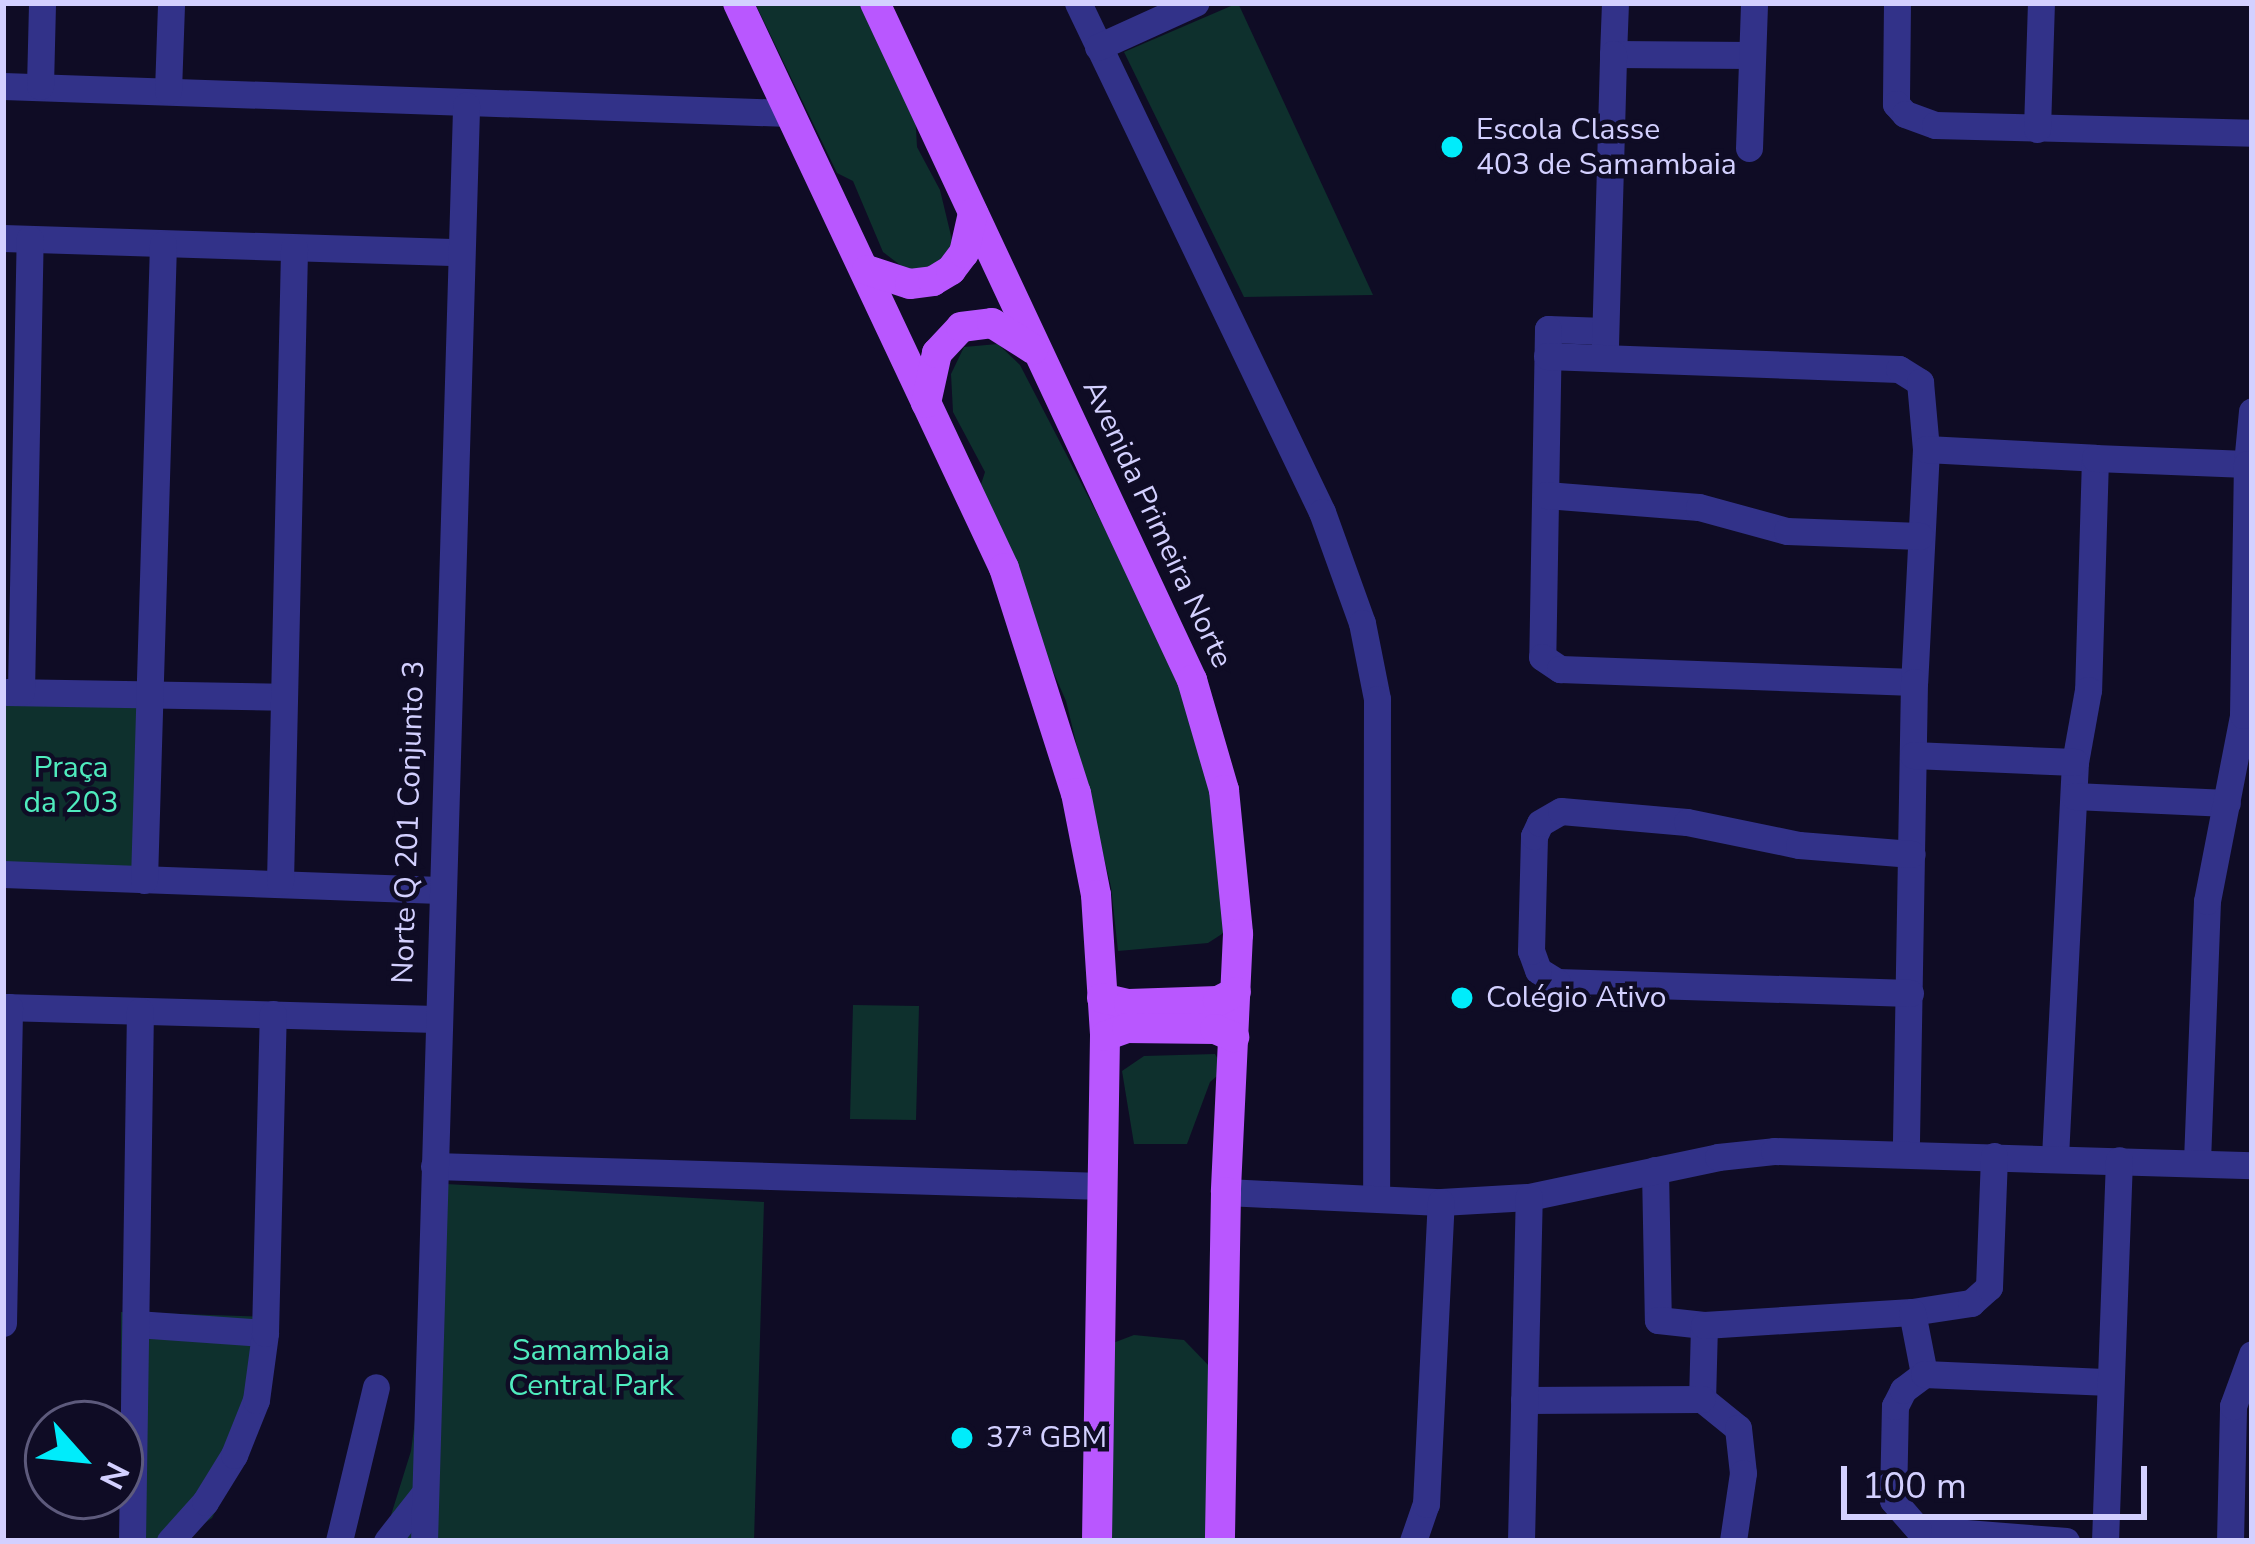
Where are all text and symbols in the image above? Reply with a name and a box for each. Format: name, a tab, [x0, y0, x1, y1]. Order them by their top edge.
place label: Escola Classe 403 de Samambaia	[1476, 112, 1737, 182]
marker: Escola Classe 403 de Samambaia	[1439, 134, 1465, 160]
street label: Avenida Primeira Norte	[1074, 374, 1240, 674]
street label: Norte Q 201 Conjunto 3	[385, 660, 433, 984]
park label: Praça da 203	[23, 750, 119, 820]
place label: Colégio Ativo	[1486, 980, 1666, 1016]
marker: Colégio Ativo	[1449, 985, 1475, 1011]
park label: Samambaia Central Park	[508, 1333, 674, 1404]
north arrow	[24, 1400, 144, 1520]
place label: 37ª GBM	[986, 1420, 1107, 1456]
marker: 37ª GBM	[949, 1425, 975, 1451]
scale bar	[1847, 1442, 2153, 1516]
text: N	[88, 1454, 140, 1496]
text: 100 m	[1862, 1462, 1967, 1511]

